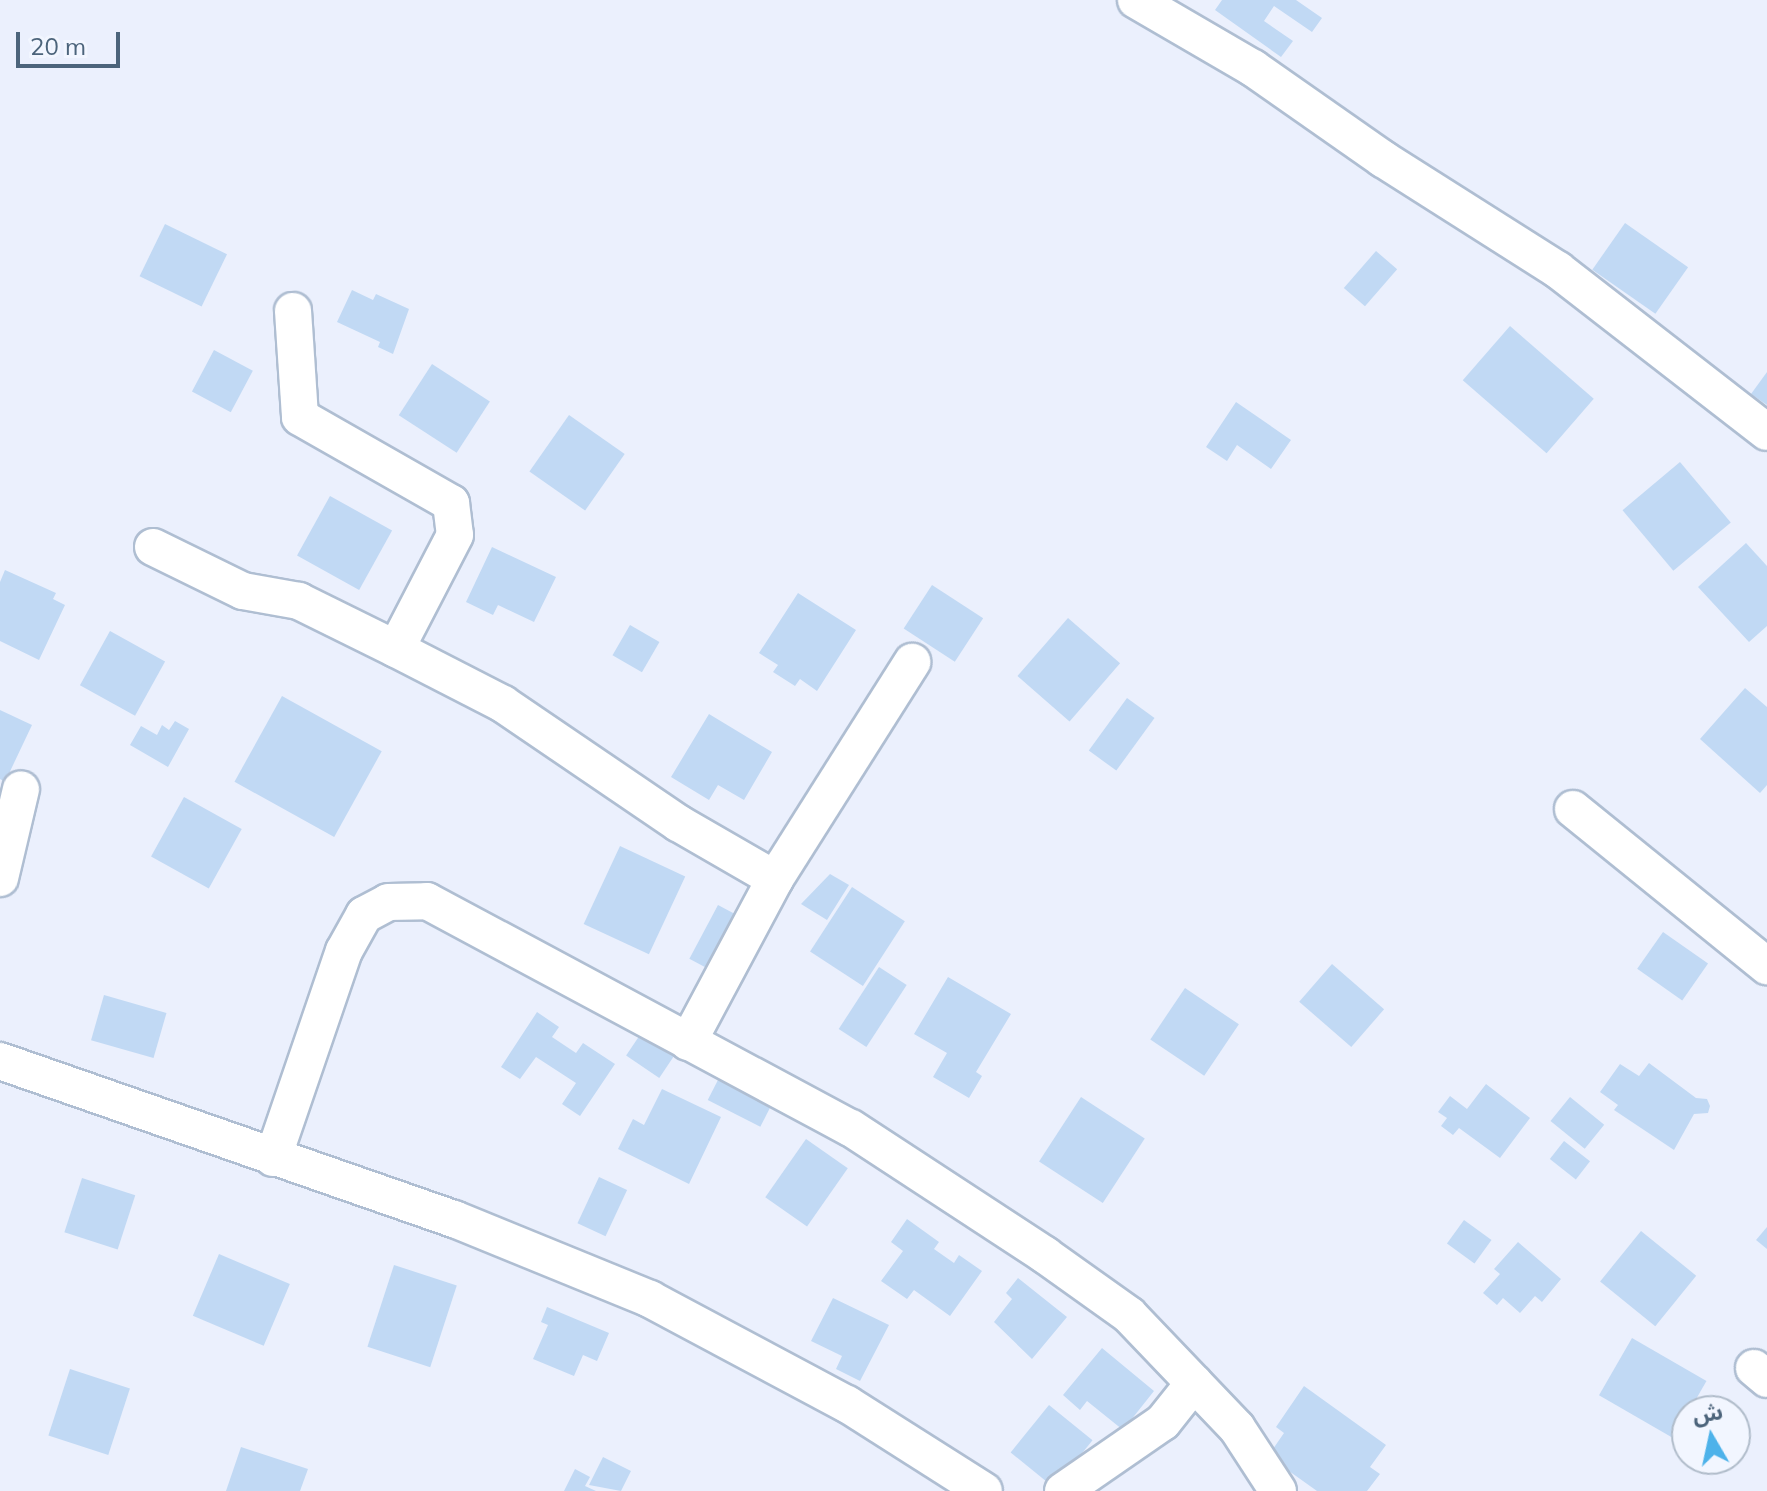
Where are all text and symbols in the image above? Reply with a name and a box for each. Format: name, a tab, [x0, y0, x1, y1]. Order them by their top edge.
scale bar	[20, 16, 124, 66]
text: 20 m	[30, 31, 86, 61]
north arrow	[1671, 1395, 1751, 1475]
text: ش	[1690, 1397, 1725, 1429]

